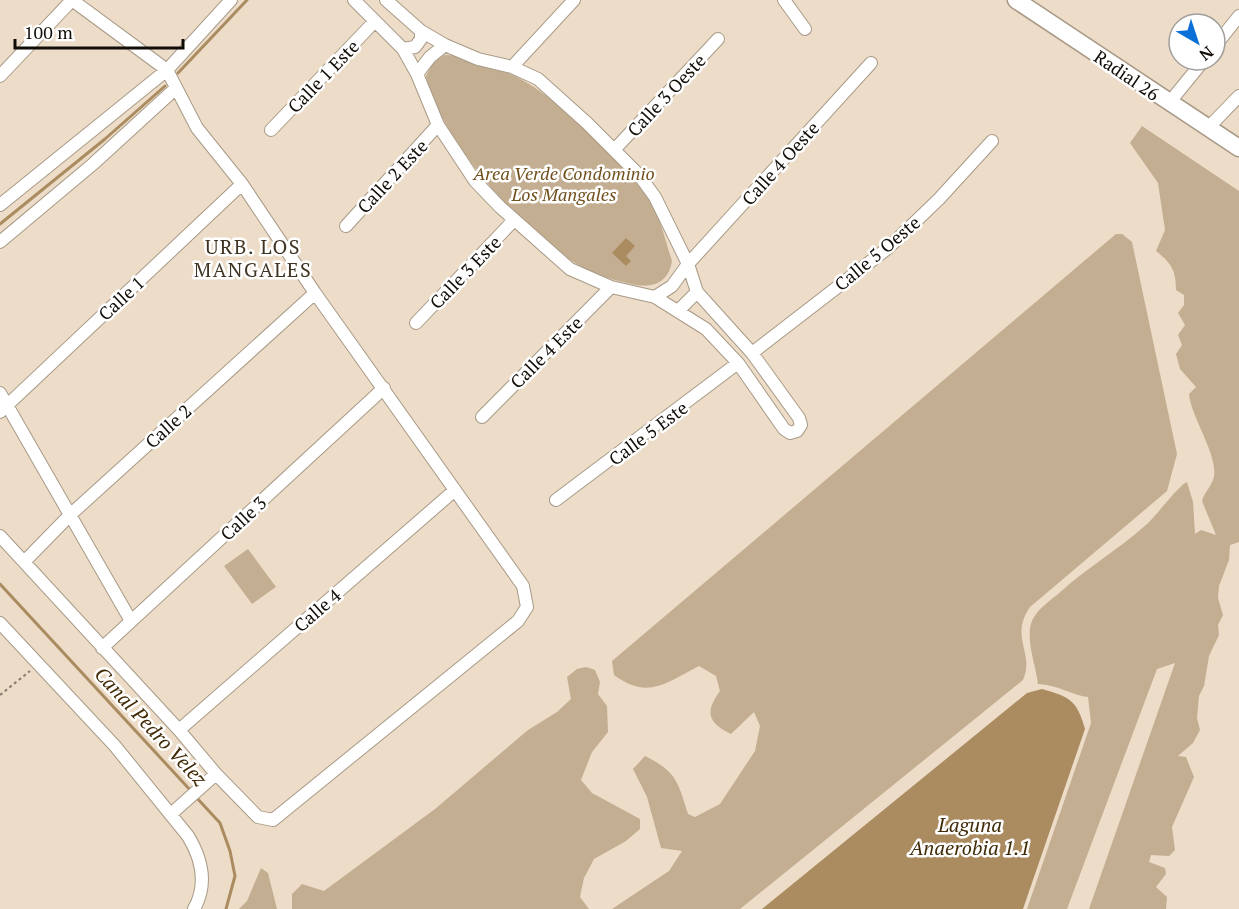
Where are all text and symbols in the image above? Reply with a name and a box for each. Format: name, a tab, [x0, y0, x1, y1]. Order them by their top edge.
scale bar	[15, 12, 183, 50]
north arrow	[1167, 12, 1227, 72]
text: 100 m	[24, 20, 73, 44]
street label: Calle 1 Este	[282, 34, 364, 118]
text: N	[1195, 41, 1218, 66]
street label: Radial 26	[1090, 44, 1165, 106]
street label: Calle 3 Oeste	[621, 48, 711, 142]
street label: Calle 4 Oeste	[736, 116, 824, 210]
street label: Calle 2 Este	[352, 134, 432, 218]
park label: Area Verde Condominio Los Mangales	[472, 161, 655, 206]
street label: Calle 5 Oeste	[829, 210, 925, 296]
street label: Calle 3 Este	[424, 230, 506, 314]
district label: URB. LOS MANGALES	[194, 233, 312, 283]
street label: Calle 1	[93, 271, 149, 325]
street label: Calle 4 Este	[505, 311, 587, 393]
street label: Calle 5 Este	[604, 395, 692, 471]
street label: Calle 2	[140, 399, 196, 453]
street label: Calle 3	[215, 491, 271, 545]
street label: Calle 4	[289, 583, 346, 637]
water label: Canal Pedro Velez	[89, 661, 214, 792]
water label: Laguna Anaerobia 1.1	[909, 811, 1030, 861]

